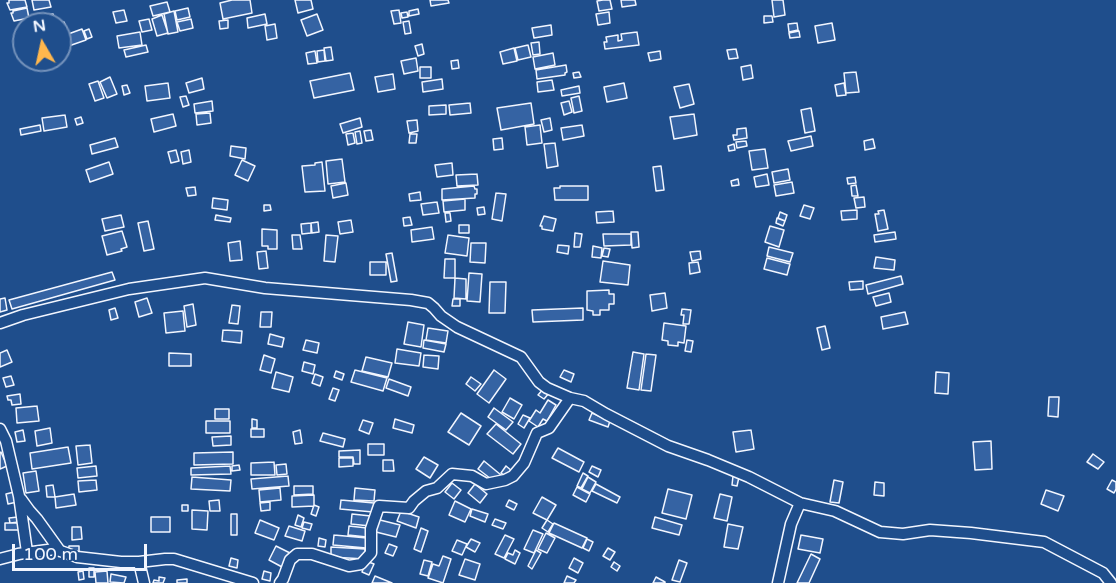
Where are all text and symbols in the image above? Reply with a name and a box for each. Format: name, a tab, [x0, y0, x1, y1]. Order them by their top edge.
north arrow	[12, 12, 72, 72]
text: N	[32, 15, 47, 37]
scale bar	[15, 532, 150, 570]
text: 100 m	[23, 543, 78, 565]

